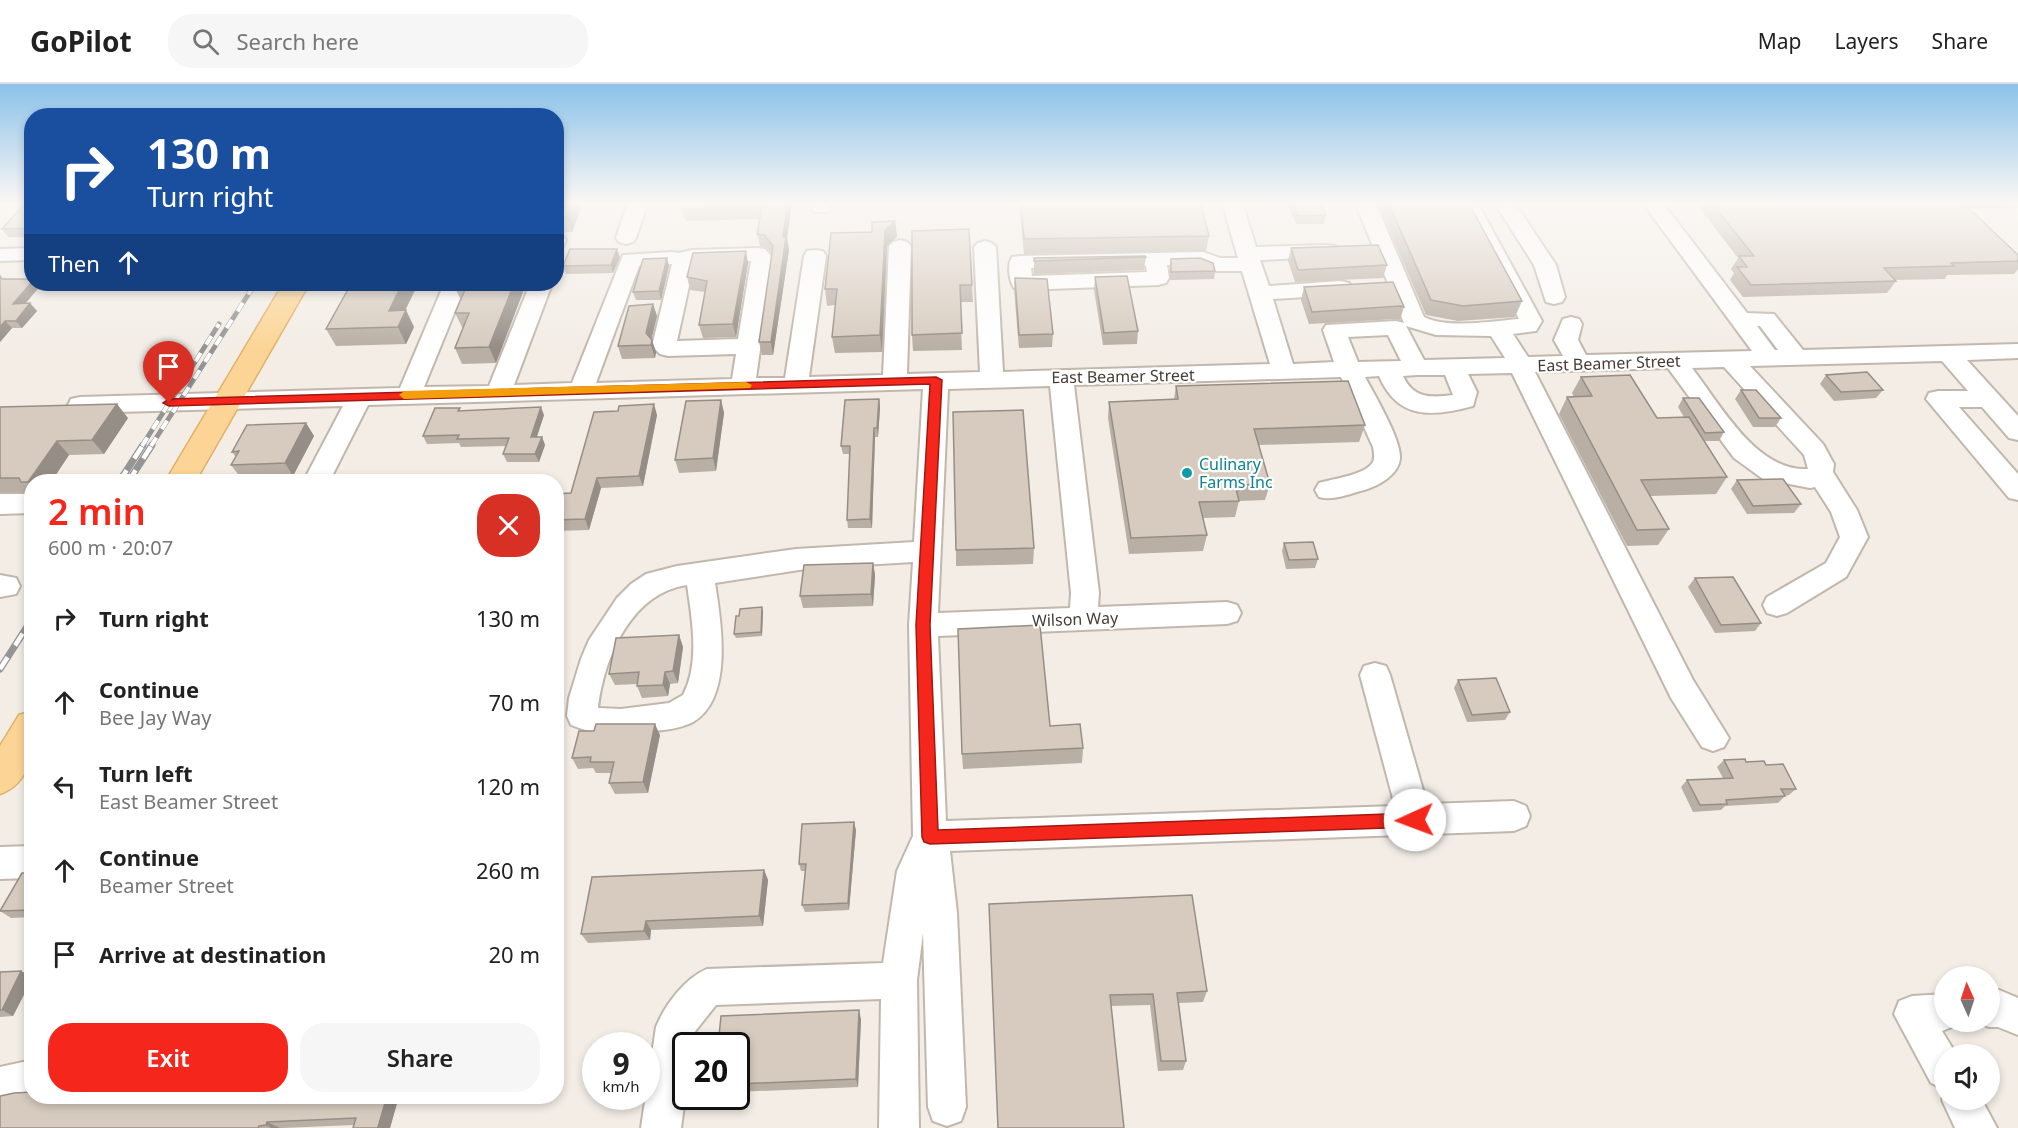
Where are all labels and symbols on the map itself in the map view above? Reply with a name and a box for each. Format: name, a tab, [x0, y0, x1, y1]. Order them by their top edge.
pin	[143, 341, 194, 403]
street label: East Beamer Street	[1537, 349, 1681, 376]
street label: East Beamer Street	[1051, 364, 1195, 388]
place label: Culinary Farms Inc	[1199, 453, 1273, 493]
marker: Culinary Farms Inc	[1180, 466, 1194, 480]
street label: Wilson Way	[1032, 606, 1119, 631]
position arrow	[1383, 788, 1447, 852]
north arrow	[1934, 966, 2000, 1032]
speed limit sign: 20	[672, 1032, 750, 1110]

